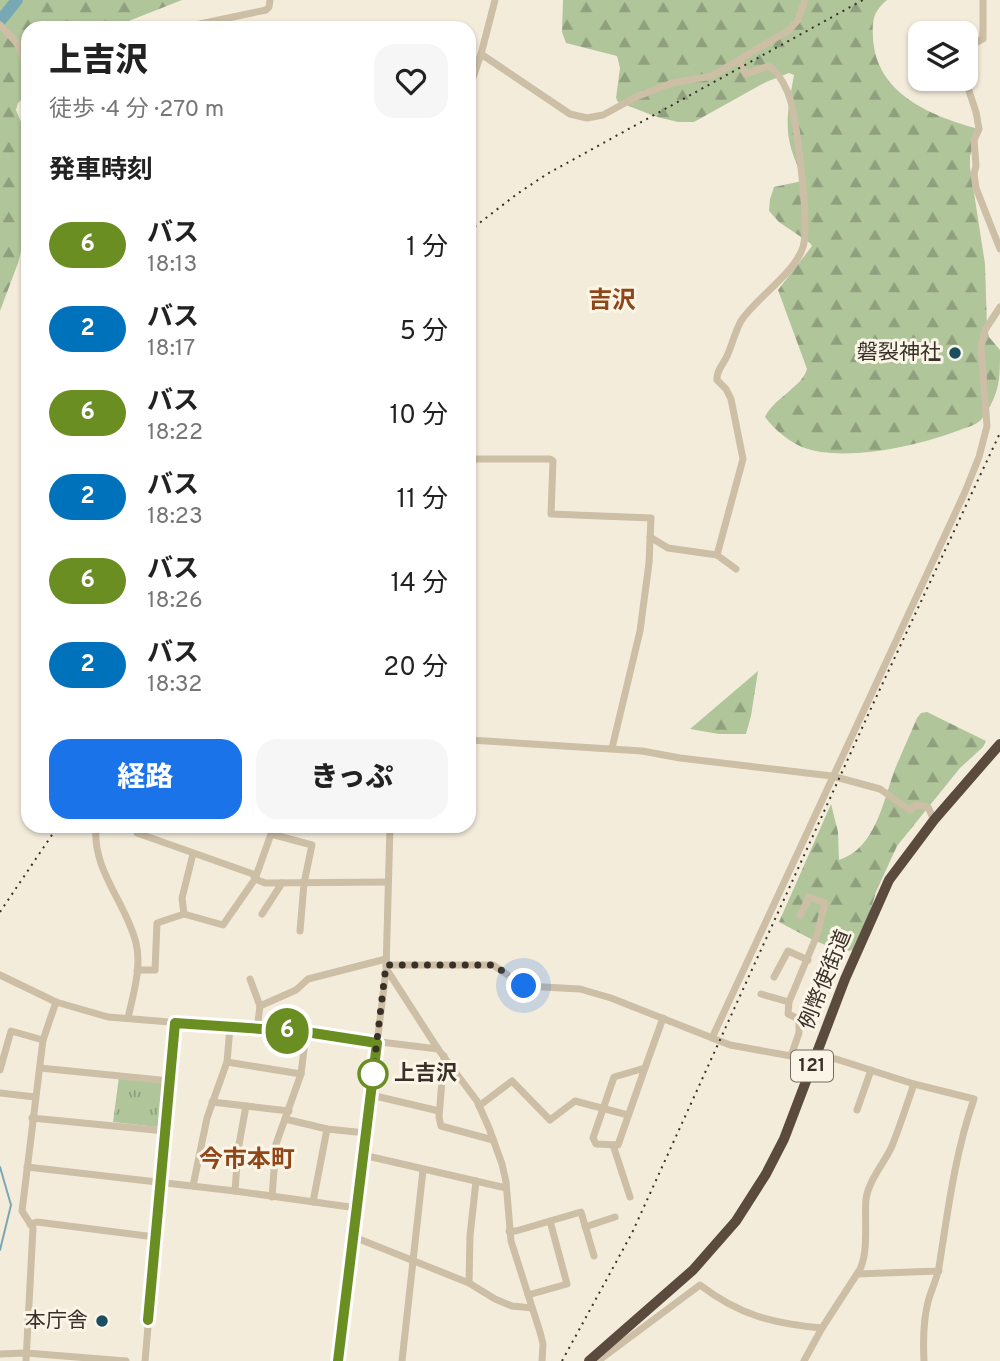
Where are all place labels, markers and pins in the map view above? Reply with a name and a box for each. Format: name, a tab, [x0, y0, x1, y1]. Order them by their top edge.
place label: 磐裂神社	[857, 340, 941, 367]
marker: 磐裂神社	[947, 345, 963, 361]
marker: 上吉沢	[358, 1059, 388, 1089]
place label: 上吉沢	[394, 1061, 457, 1088]
place label: 本庁舎	[25, 1308, 88, 1335]
marker: 本庁舎	[94, 1313, 110, 1329]

